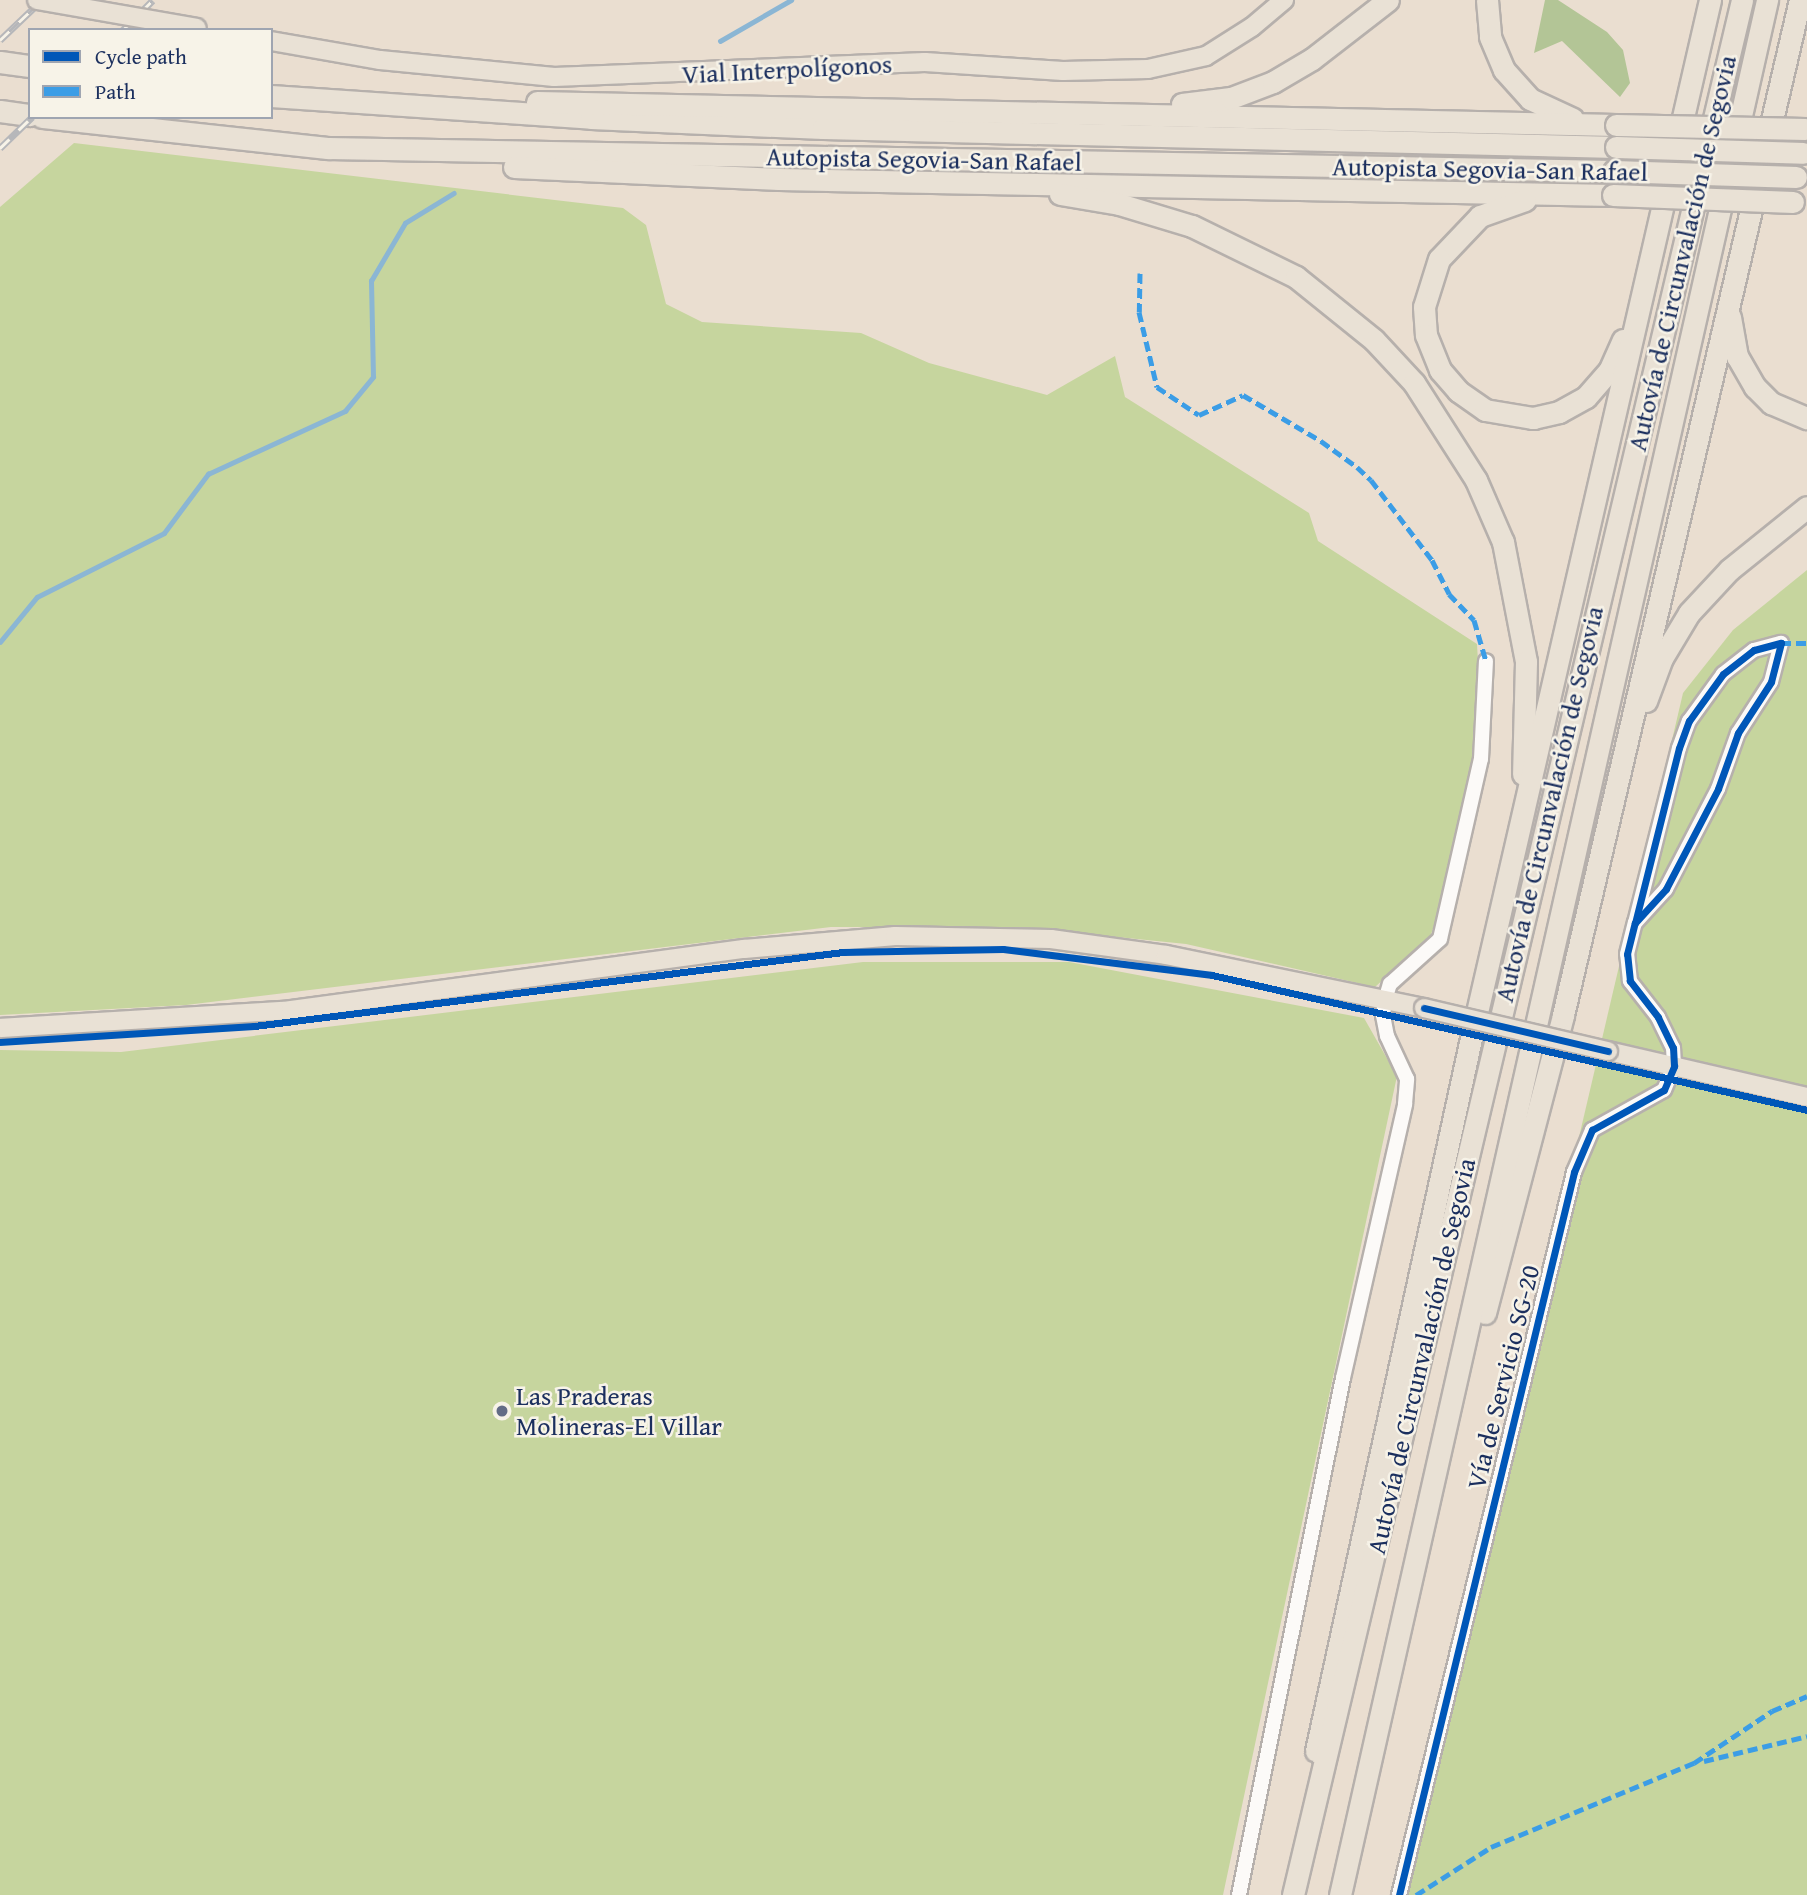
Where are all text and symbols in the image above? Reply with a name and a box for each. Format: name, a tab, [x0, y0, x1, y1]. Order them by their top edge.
legend	[28, 28, 273, 119]
text: Cycle path	[95, 41, 187, 72]
street label: Vial Interpolígonos	[681, 48, 893, 90]
street label: Autovía de Circunvalación de Segovia	[1621, 52, 1743, 454]
text: Path	[95, 76, 135, 107]
street label: Autopista Segovia-San Rafael	[766, 141, 1082, 177]
street label: Autopista Segovia-San Rafael	[1332, 151, 1648, 187]
street label: Autovía de Circunvalación de Segovia	[1488, 603, 1610, 1005]
street label: Autovía de Circunvalación de Segovia	[1360, 1155, 1482, 1557]
street label: Vía de Servicio SG-20	[1460, 1262, 1546, 1492]
place label: Las Praderas Molineras-El Villar	[516, 1380, 722, 1442]
marker: Las Praderas Molineras-El Villar	[494, 1403, 510, 1419]

